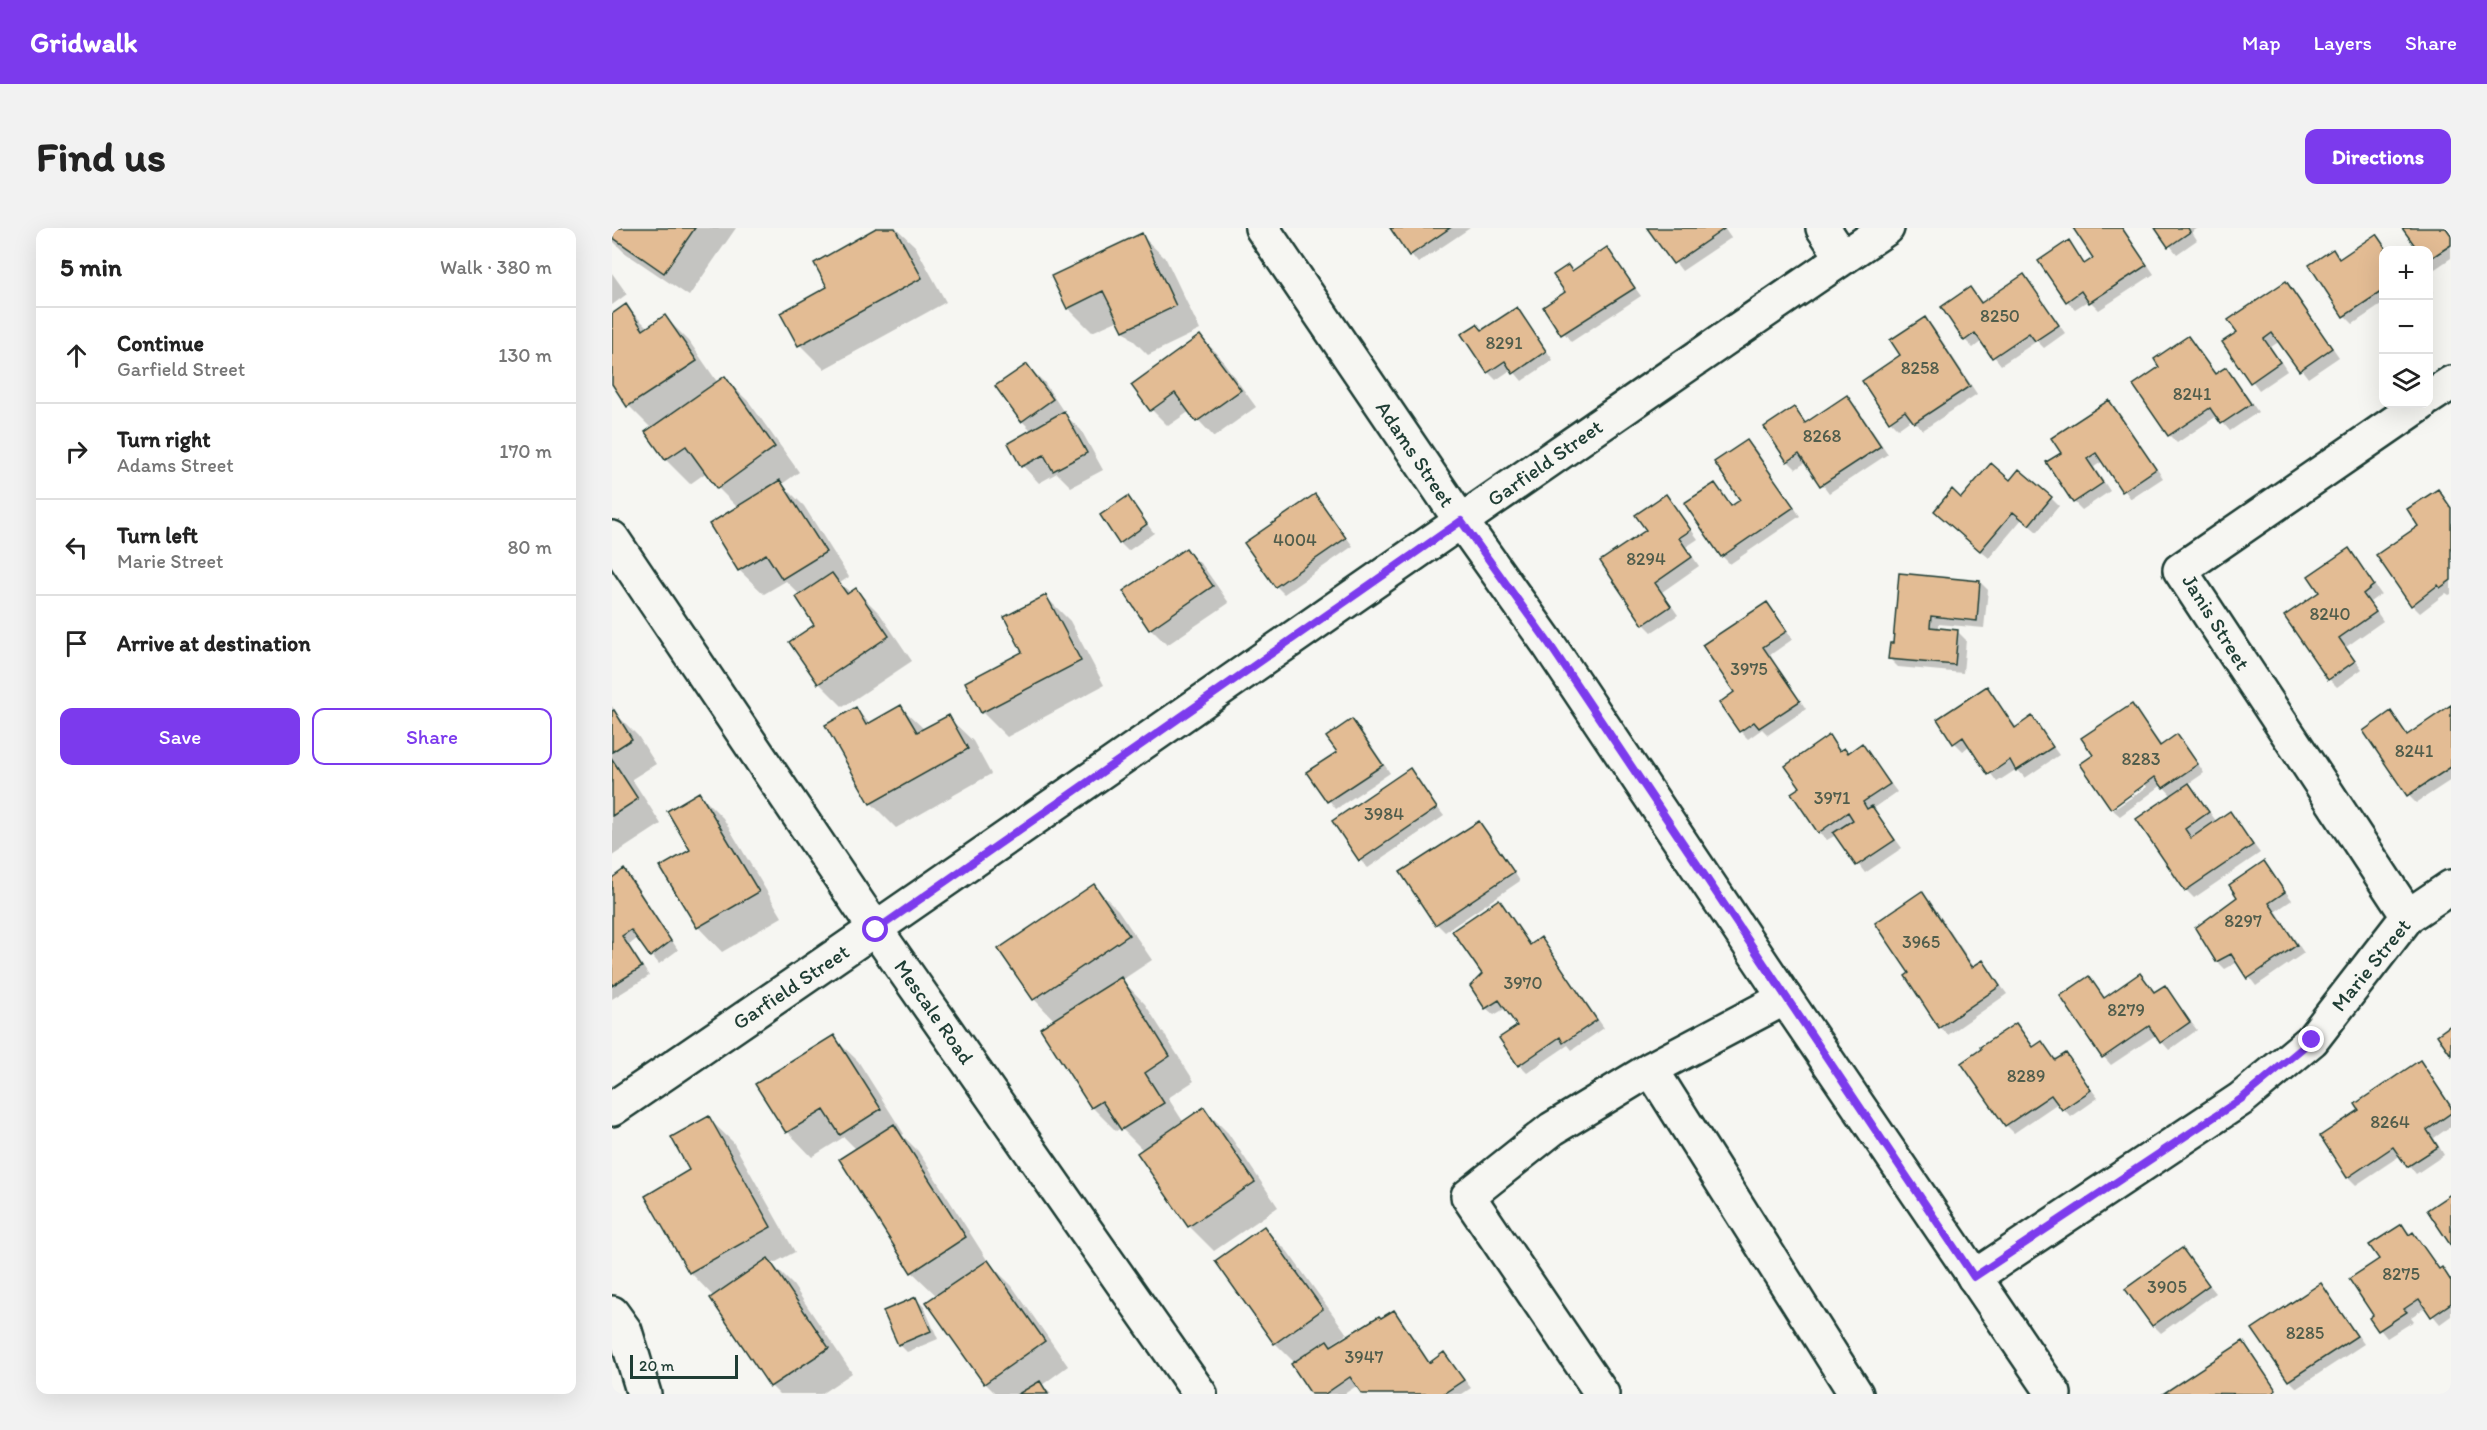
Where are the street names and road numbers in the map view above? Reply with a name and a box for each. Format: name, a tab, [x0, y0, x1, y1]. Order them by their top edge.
street label: Adams Street	[1371, 396, 1460, 512]
street label: Garfield Street	[1482, 414, 1607, 511]
street label: Janis Street	[2177, 569, 2256, 674]
street label: Marie Street	[2326, 913, 2416, 1016]
street label: Garfield Street	[728, 939, 854, 1035]
street label: Mescale Road	[889, 955, 980, 1069]

